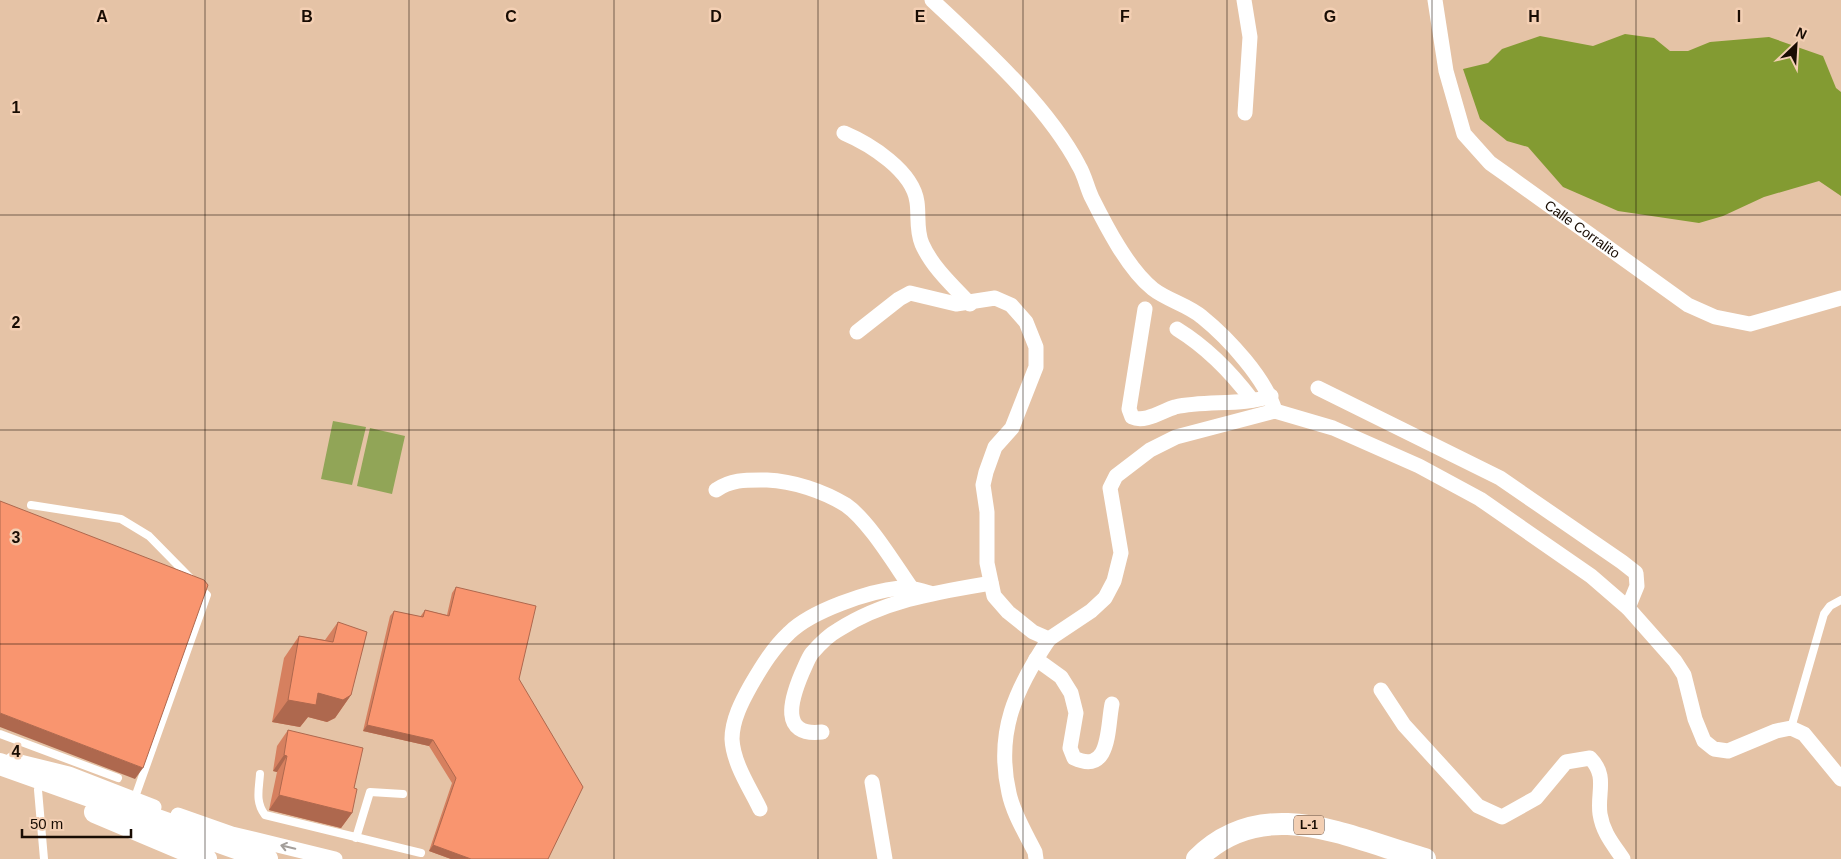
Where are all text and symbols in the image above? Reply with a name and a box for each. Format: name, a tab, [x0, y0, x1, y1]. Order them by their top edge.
text: A	[96, 8, 108, 25]
text: B	[301, 8, 313, 25]
text: C	[505, 8, 517, 25]
text: D	[710, 8, 722, 25]
text: E	[915, 8, 926, 25]
text: F	[1120, 8, 1130, 25]
text: G	[1324, 8, 1336, 25]
text: H	[1528, 8, 1540, 25]
text: I	[1737, 8, 1741, 25]
north arrow	[1771, 20, 1821, 70]
text: N	[1794, 24, 1809, 43]
text: 1	[12, 99, 21, 116]
street label: Calle Corralito	[1542, 197, 1623, 262]
text: 2	[12, 314, 21, 331]
text: 3	[12, 529, 21, 546]
text: 4	[12, 743, 21, 760]
scale bar	[22, 806, 131, 838]
text: 50 m	[30, 815, 63, 832]
road number: L-1	[1294, 816, 1324, 834]
one-way arrow	[280, 842, 296, 851]

